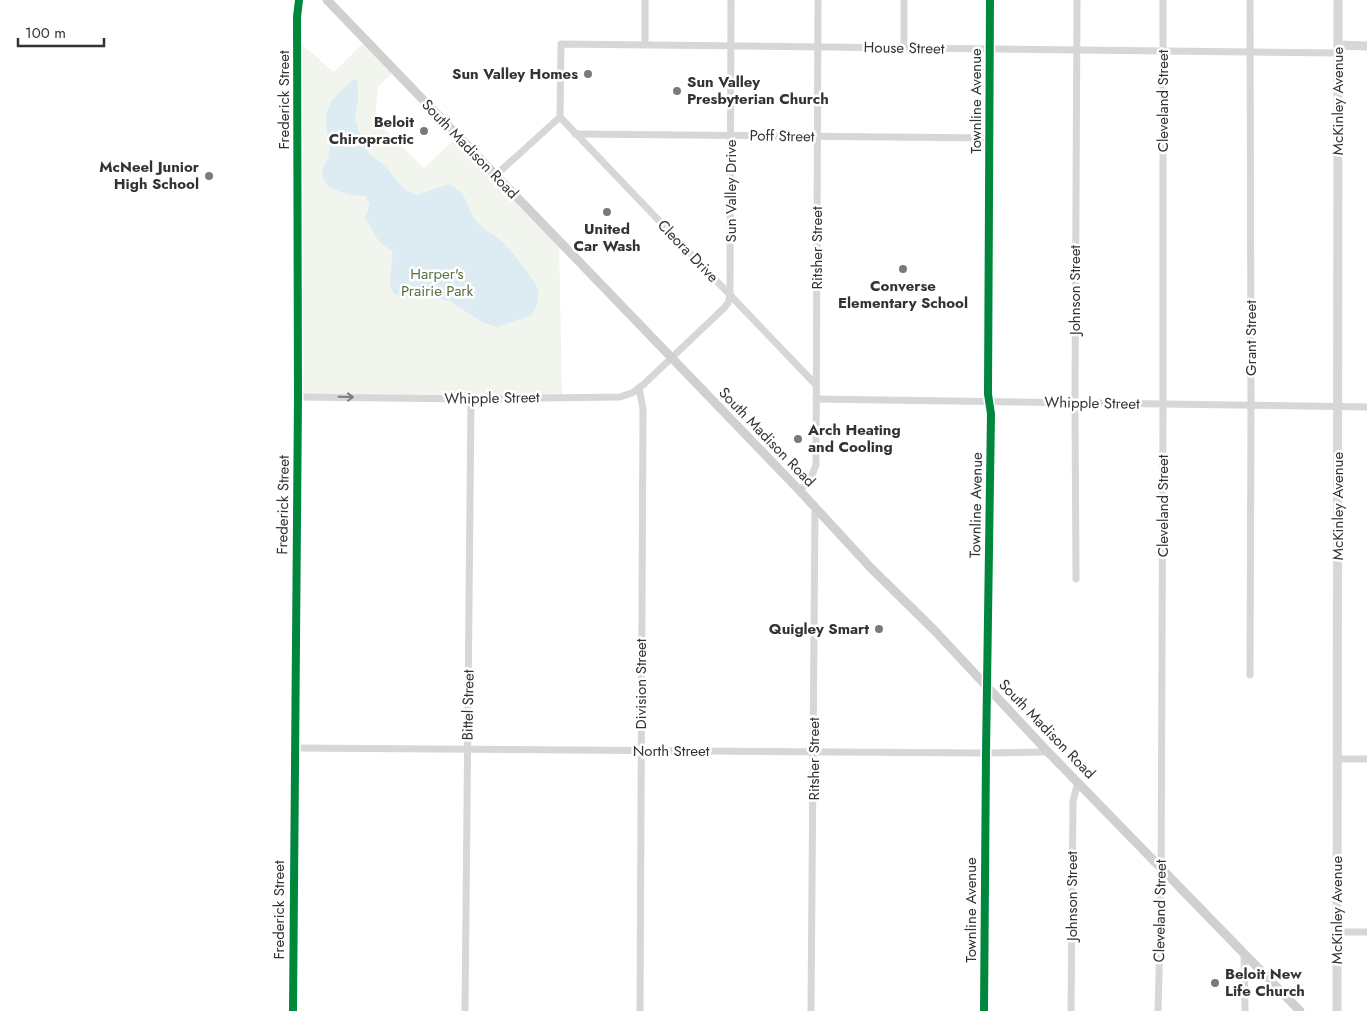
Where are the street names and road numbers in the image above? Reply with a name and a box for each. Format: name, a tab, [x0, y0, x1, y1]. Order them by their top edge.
street label: House Street	[863, 36, 945, 60]
street label: McKinley Avenue	[1327, 47, 1349, 155]
street label: Townline Avenue	[965, 48, 987, 154]
street label: Cleveland Street	[1152, 49, 1174, 152]
street label: Frederick Street	[273, 50, 295, 150]
street label: South Madison Road	[417, 94, 523, 204]
street label: Poff Street	[749, 124, 815, 148]
street label: Sun Valley Drive	[720, 139, 742, 242]
street label: Ritsher Street	[806, 206, 828, 289]
street label: Cleora Drive	[652, 215, 724, 288]
street label: Johnson Street	[1064, 245, 1086, 337]
street label: Grant Street	[1240, 300, 1262, 376]
street label: South Madison Road	[714, 382, 820, 492]
street label: Whipple Street	[444, 386, 540, 410]
street label: Whipple Street	[1044, 391, 1140, 415]
street label: Townline Avenue	[964, 452, 988, 558]
street label: McKinley Avenue	[1327, 452, 1349, 560]
street label: Cleveland Street	[1152, 454, 1174, 557]
street label: Frederick Street	[271, 455, 295, 555]
street label: Division Street	[630, 638, 652, 729]
street label: Bittel Street	[456, 669, 480, 741]
street label: South Madison Road	[994, 674, 1100, 784]
street label: Ritsher Street	[803, 717, 825, 800]
street label: North Street	[633, 740, 710, 762]
street label: Johnson Street	[1061, 851, 1083, 943]
street label: McKinley Avenue	[1326, 856, 1348, 964]
street label: Townline Avenue	[960, 857, 982, 963]
street label: Cleveland Street	[1148, 859, 1172, 963]
street label: Frederick Street	[268, 860, 290, 960]

